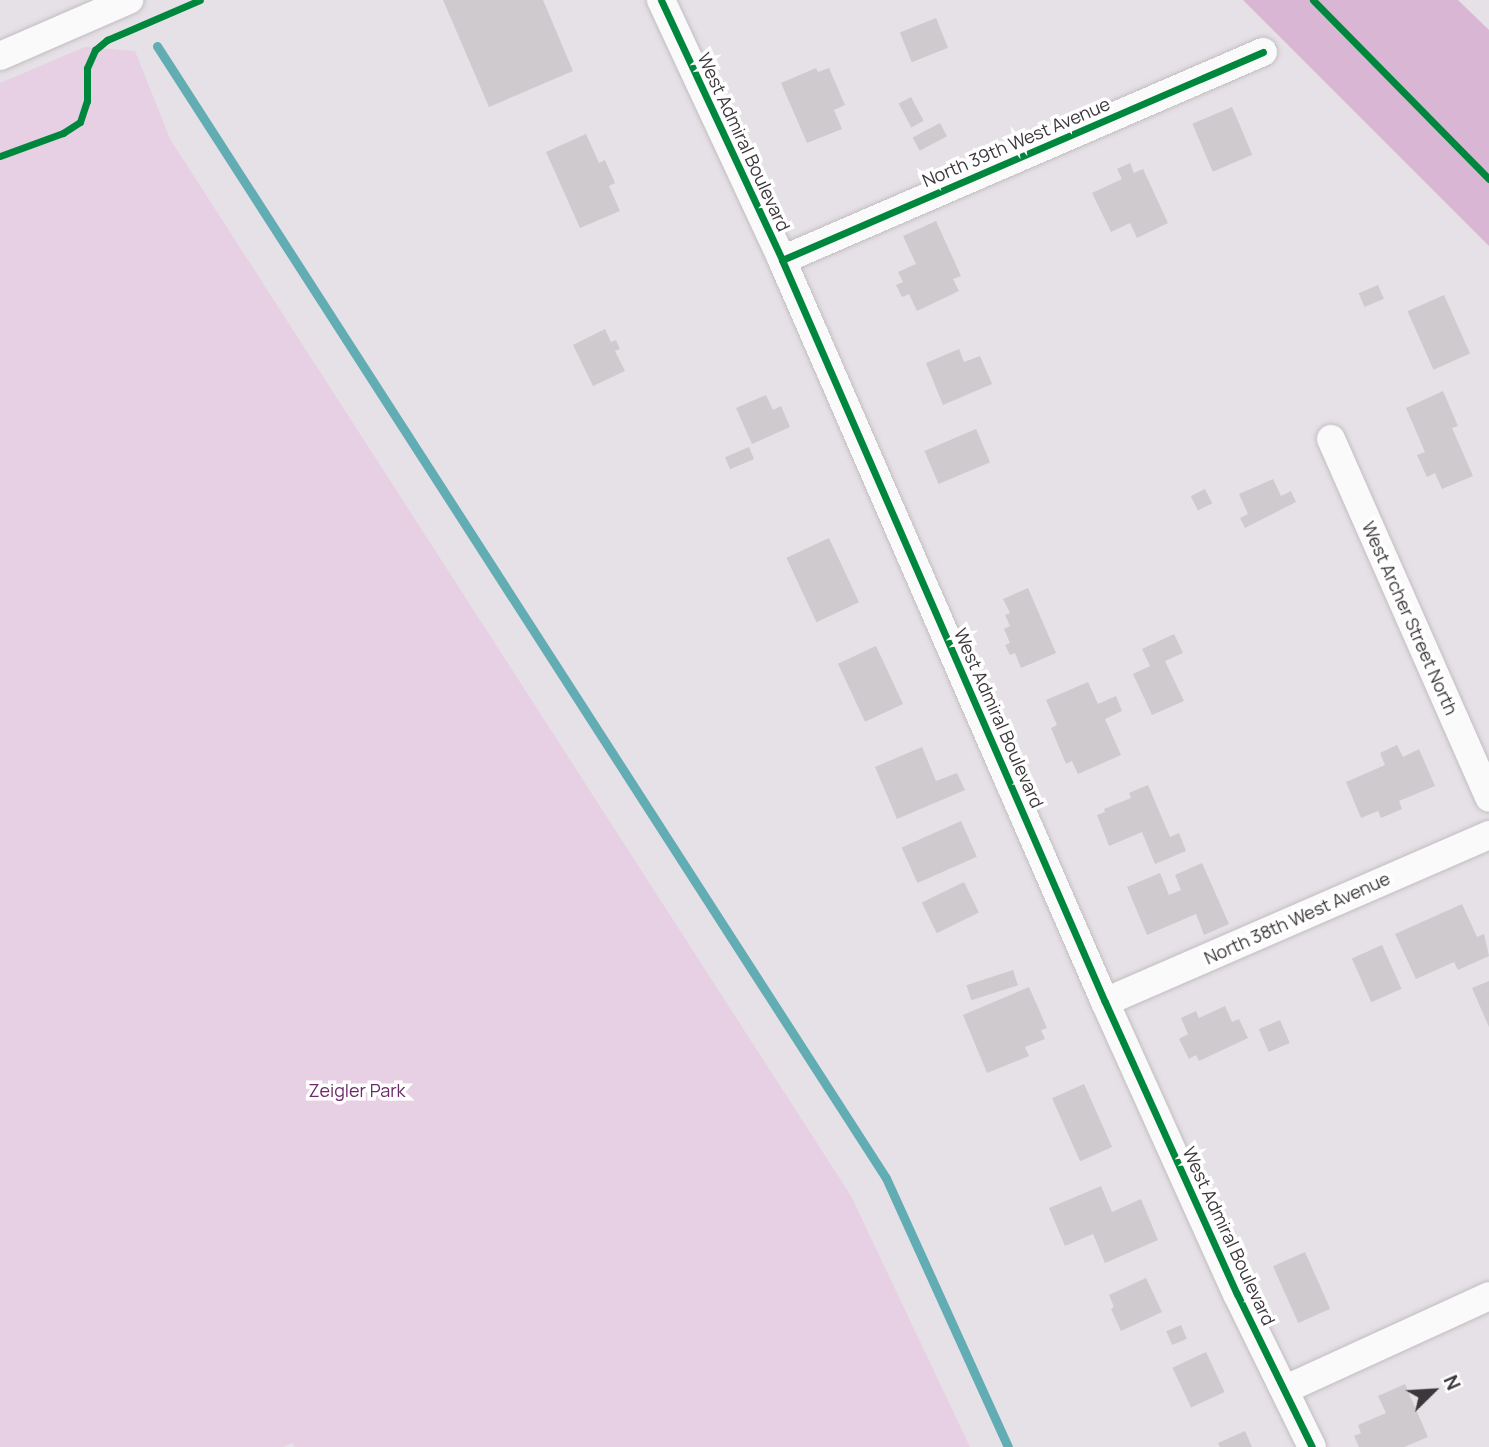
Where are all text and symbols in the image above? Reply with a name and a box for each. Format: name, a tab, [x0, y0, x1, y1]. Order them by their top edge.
street label: West Admiral Boulevard	[693, 49, 795, 235]
street label: North 39th West Avenue	[919, 93, 1113, 191]
street label: West Archer Street North	[1358, 518, 1462, 718]
street label: West Admiral Boulevard	[950, 625, 1048, 811]
street label: North 38th West Avenue	[1201, 867, 1393, 969]
park label: Zeigler Park	[308, 1079, 406, 1101]
street label: West Admiral Boulevard	[1178, 1143, 1280, 1329]
north arrow	[1398, 1356, 1468, 1426]
text: N	[1438, 1371, 1467, 1394]

